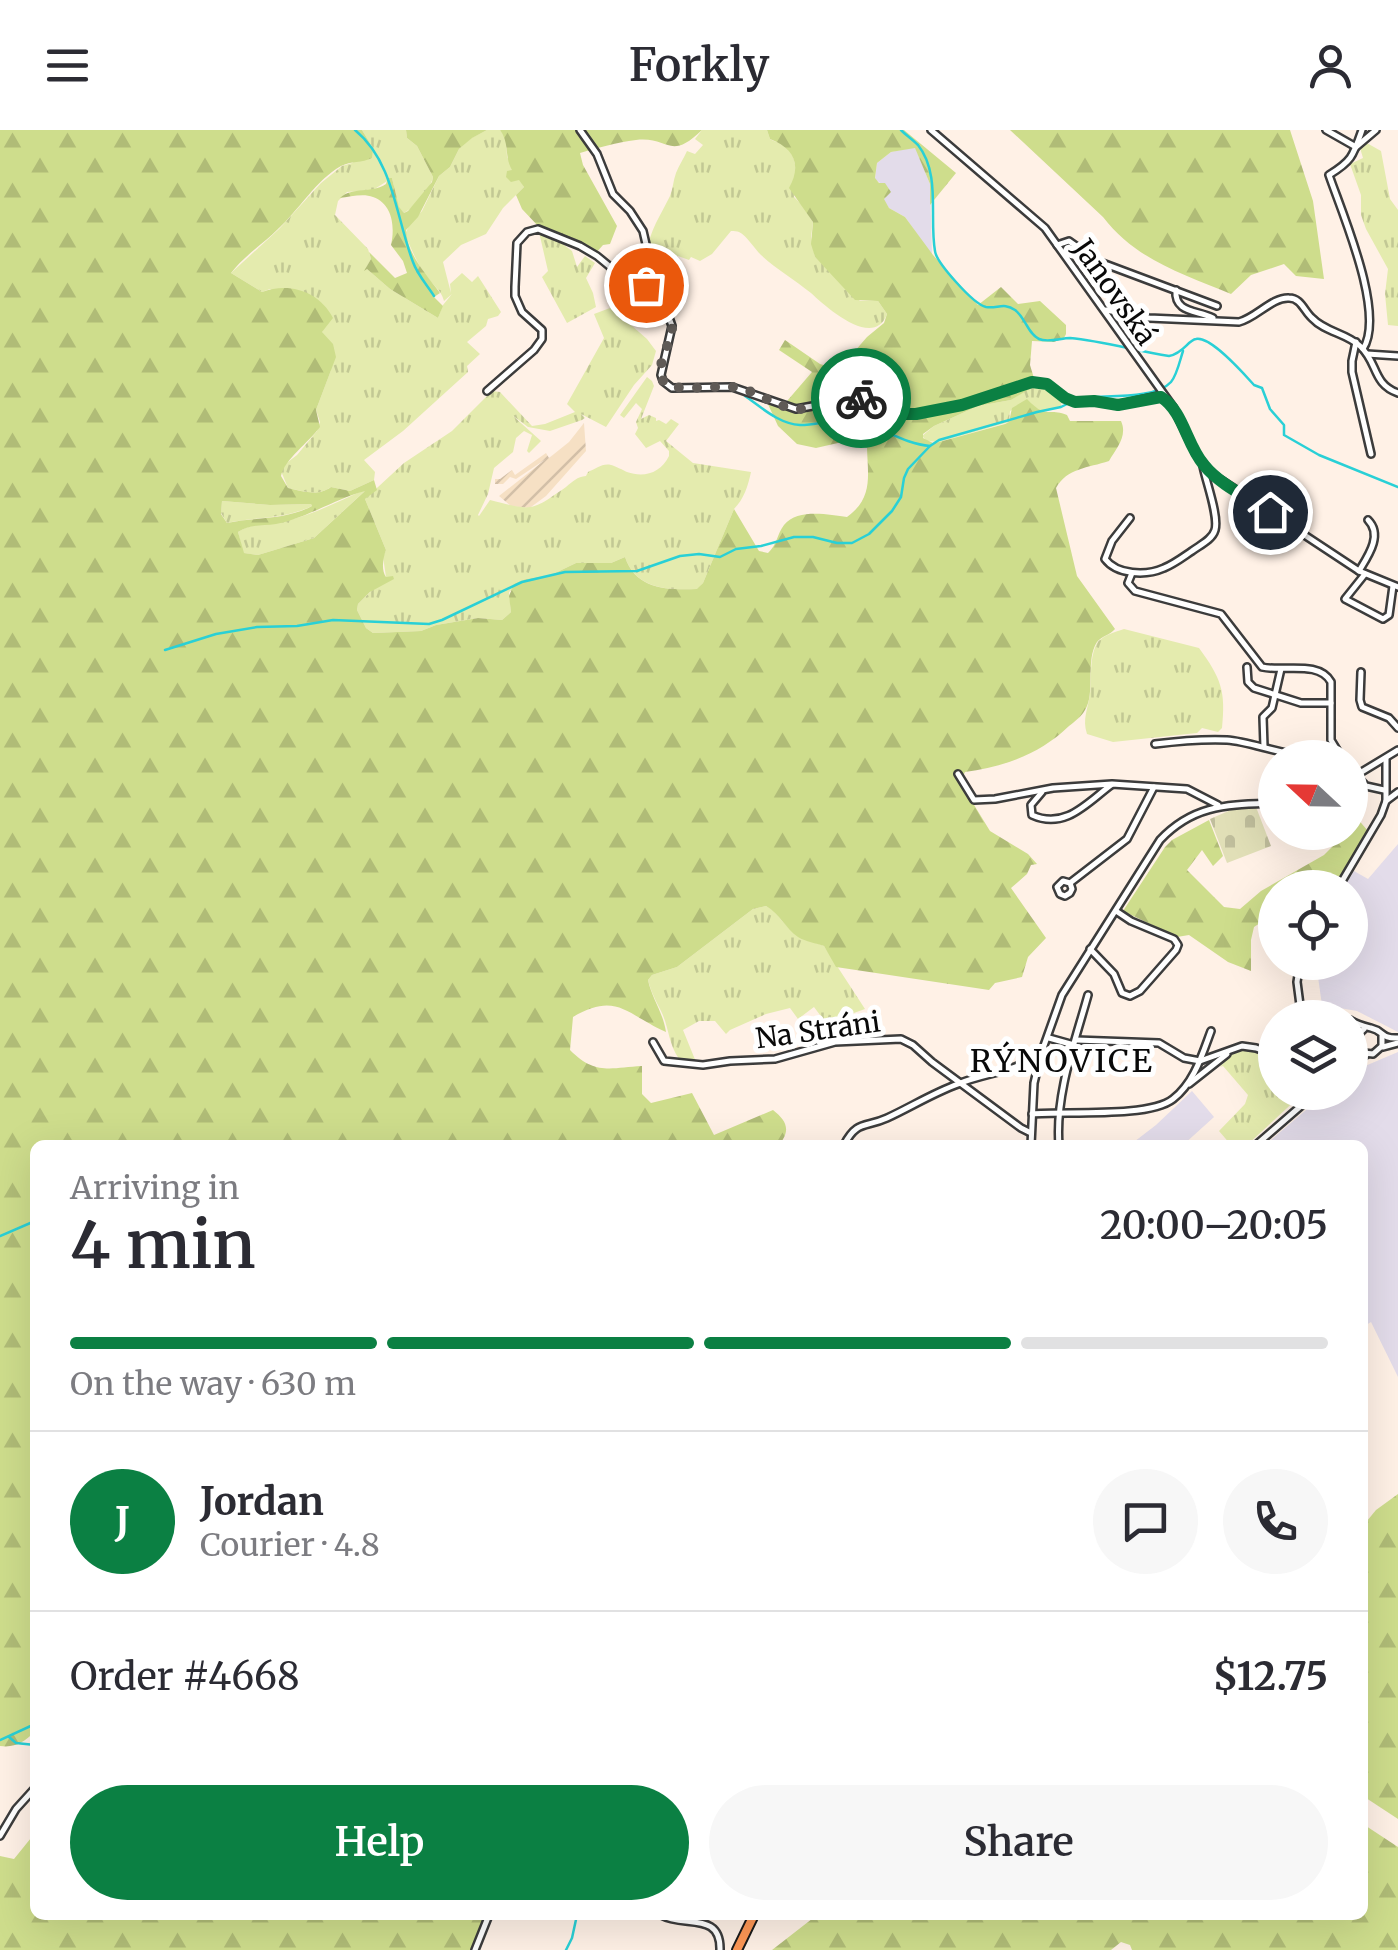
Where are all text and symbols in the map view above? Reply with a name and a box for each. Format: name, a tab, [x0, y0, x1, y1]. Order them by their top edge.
text: Forkly	[629, 37, 769, 93]
icon: menu	[40, 38, 95, 93]
icon: person	[1303, 38, 1358, 93]
street label: Janovská	[1065, 231, 1165, 352]
pin	[604, 243, 689, 328]
icon: bag	[619, 258, 674, 313]
courier	[811, 348, 911, 448]
icon: bike	[834, 371, 889, 426]
pin	[1228, 470, 1313, 555]
icon: home	[1243, 485, 1298, 540]
north arrow	[1258, 740, 1368, 850]
map controls	[1258, 740, 1368, 1110]
button: locate	[1258, 870, 1368, 980]
button: layers	[1258, 1000, 1368, 1110]
street label: Na Stráni	[753, 1003, 883, 1057]
district label: RÝNOVICE	[970, 1041, 1154, 1081]
text: Arriving in	[70, 1168, 239, 1208]
text: 20:00–20:05	[1100, 1202, 1328, 1249]
text: 4 min	[70, 1204, 256, 1286]
text: On the way · 630 m	[70, 1364, 356, 1404]
button: chat	[1093, 1469, 1198, 1574]
button: phone	[1223, 1469, 1328, 1574]
text: Jordan	[200, 1478, 324, 1525]
text: J	[115, 1498, 130, 1545]
text: Courier · 4.8	[200, 1525, 380, 1565]
text: Order #4668	[70, 1653, 300, 1700]
text: $12.75	[1213, 1653, 1328, 1700]
button: Help	[70, 1785, 689, 1900]
button: Share	[709, 1785, 1328, 1900]

